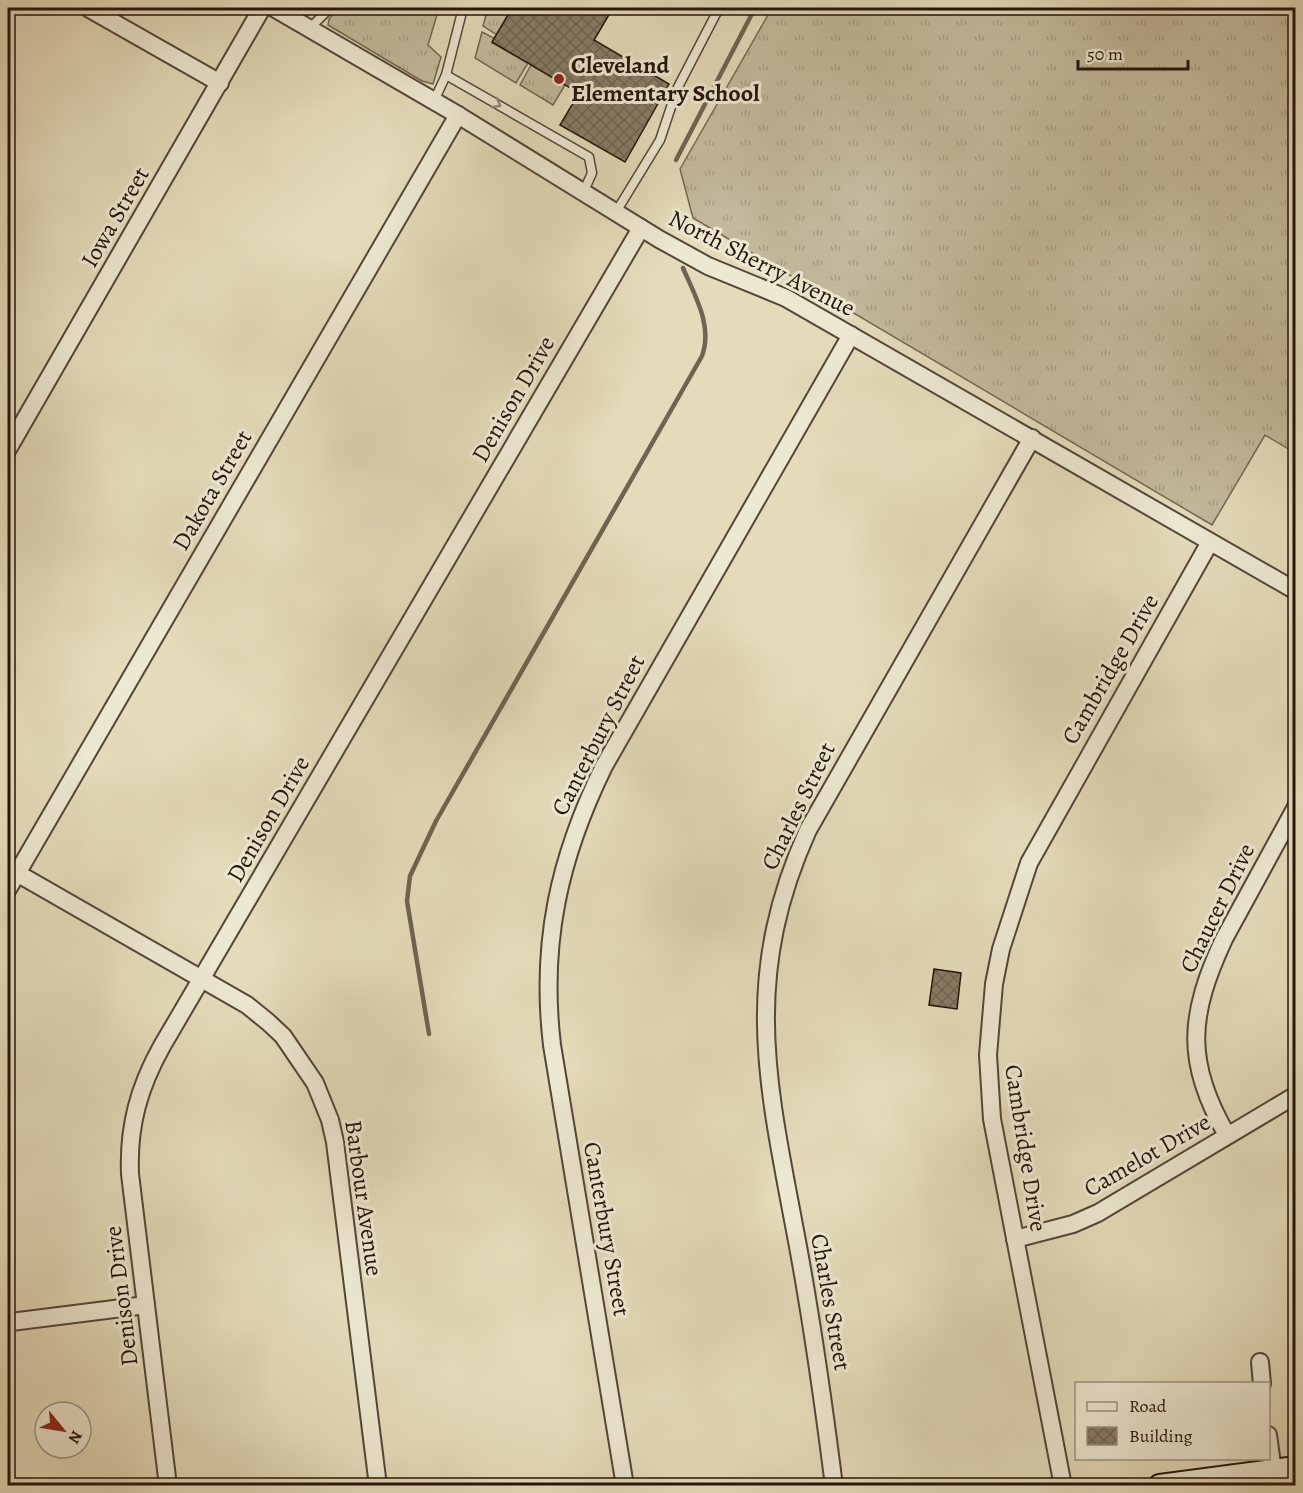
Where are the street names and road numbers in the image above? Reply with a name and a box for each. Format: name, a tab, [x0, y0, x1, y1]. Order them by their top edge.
street label: Iowa Street	[73, 161, 157, 273]
street label: North Sherry Avenue	[663, 202, 861, 324]
street label: Denison Drive	[464, 330, 562, 468]
street label: Dakota Street	[165, 424, 259, 556]
street label: Cambridge Drive	[1054, 588, 1166, 750]
street label: Canterbury Street	[544, 649, 652, 821]
street label: Charles Street	[753, 737, 843, 875]
street label: Denison Drive	[219, 750, 317, 888]
street label: Chaucer Drive	[1172, 838, 1262, 978]
street label: Cambridge Drive	[997, 1062, 1055, 1234]
street label: Camelot Drive	[1078, 1106, 1216, 1204]
street label: Barbour Avenue	[337, 1118, 391, 1278]
street label: Canterbury Street	[576, 1139, 638, 1319]
street label: Denison Drive	[97, 1224, 145, 1368]
street label: Charles Street	[803, 1231, 859, 1373]

